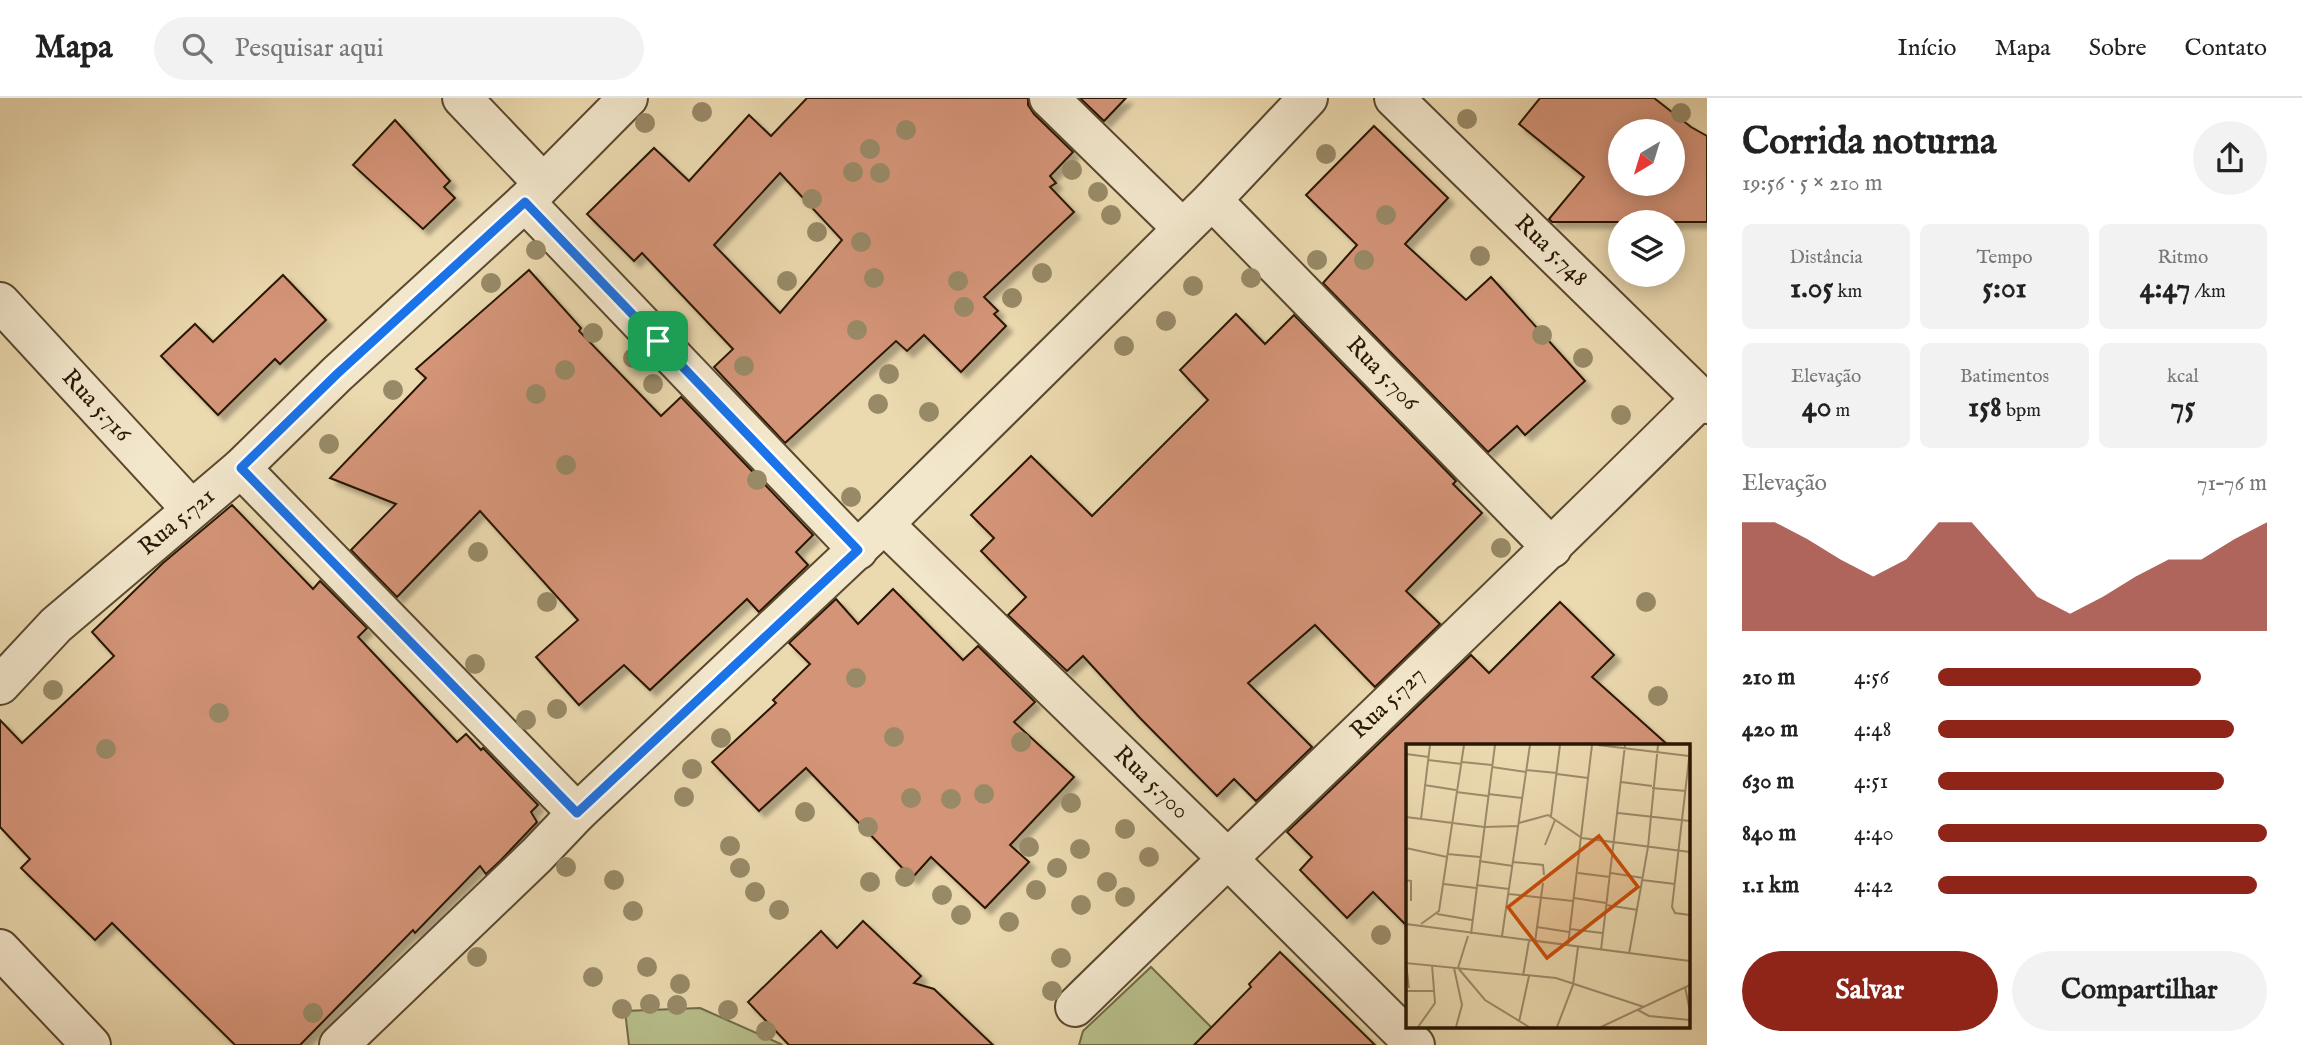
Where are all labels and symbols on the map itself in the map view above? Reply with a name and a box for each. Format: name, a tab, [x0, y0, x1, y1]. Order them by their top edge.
north arrow	[1608, 119, 1685, 196]
street label: Rua 5.748	[1507, 208, 1595, 294]
pin	[628, 311, 688, 371]
street label: Rua 5.706	[1339, 330, 1426, 418]
street label: Rua 5.716	[54, 363, 138, 450]
street label: Rua 5.721	[132, 481, 222, 563]
street label: Rua 5.727	[1344, 660, 1432, 746]
street label: Rua 5.700	[1107, 739, 1195, 827]
inset map	[1406, 744, 1689, 1028]

